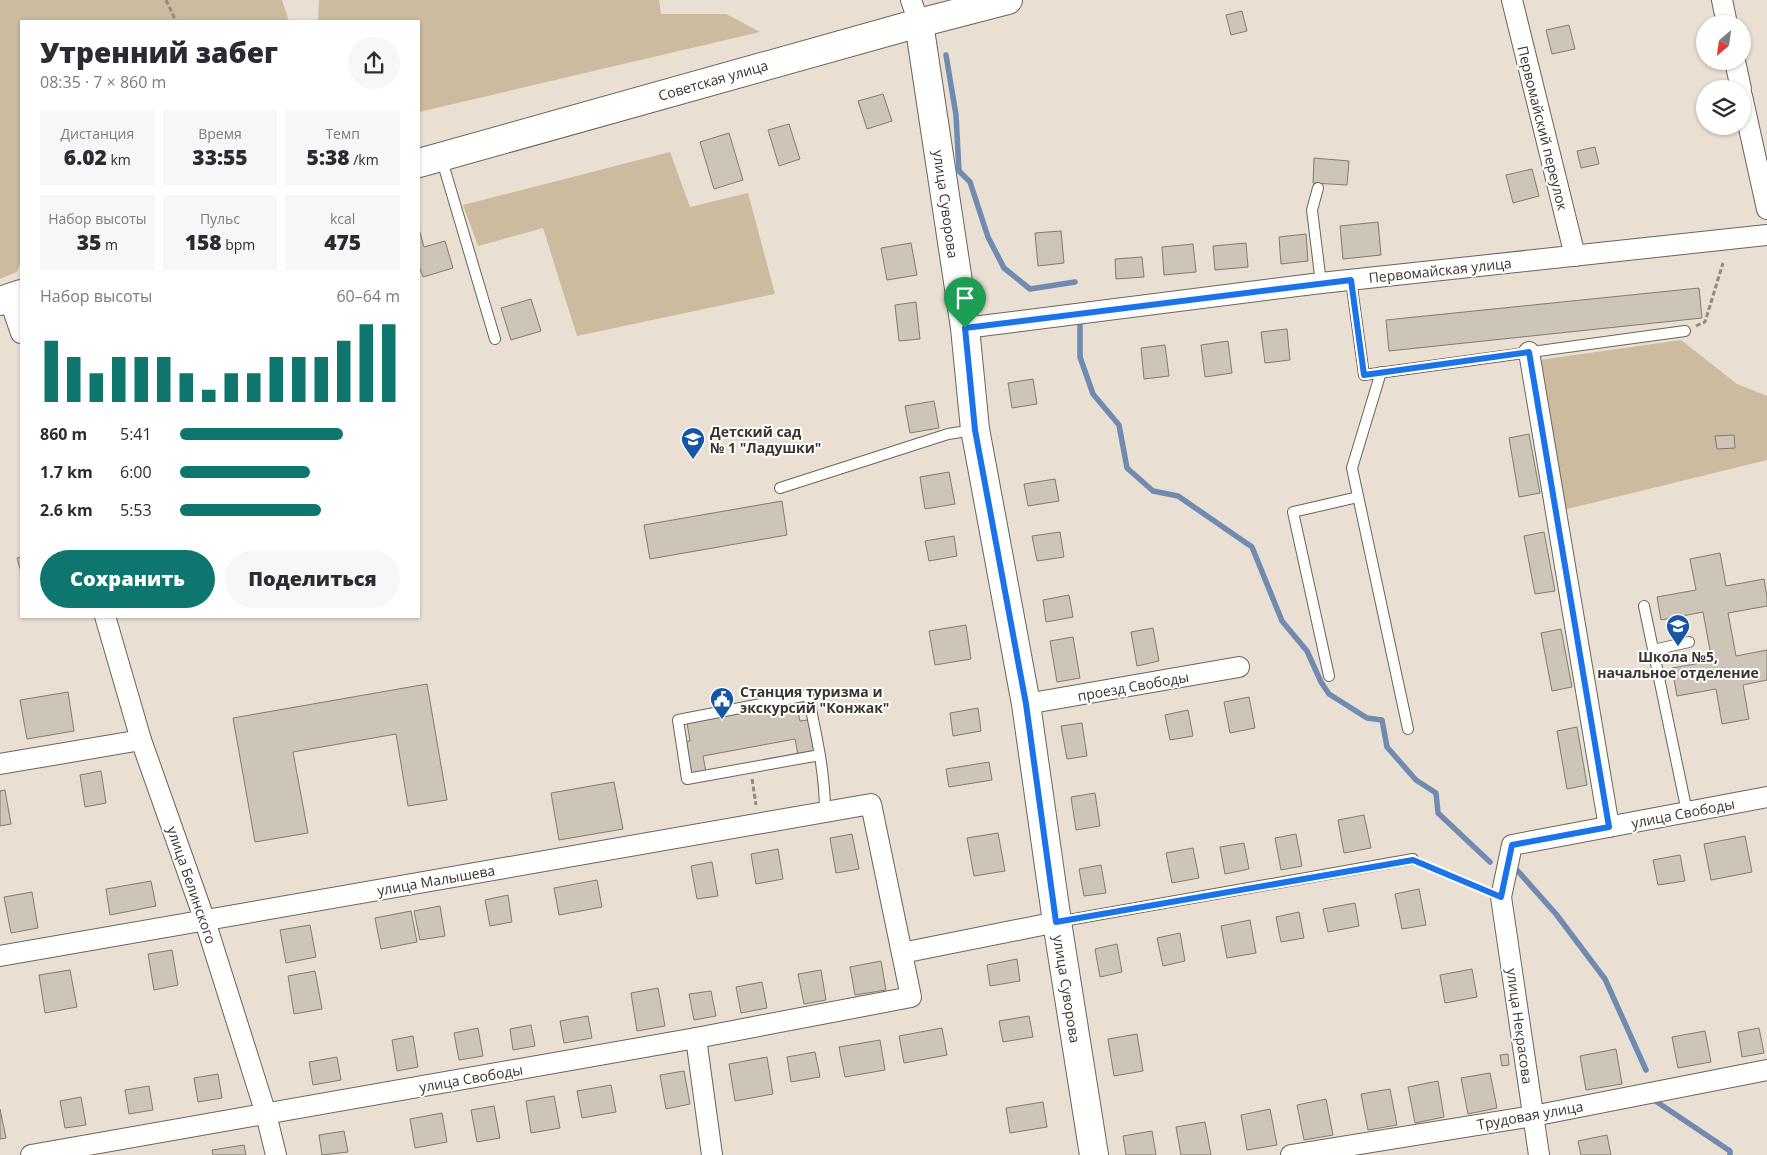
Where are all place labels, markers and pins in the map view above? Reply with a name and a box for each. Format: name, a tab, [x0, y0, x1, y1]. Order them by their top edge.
pin	[944, 277, 986, 328]
place label: Детский сад № 1 "Ладушки"	[710, 422, 821, 457]
school or university icon: Детский сад № 1 "Ладушки"	[680, 426, 706, 460]
school or university icon: Школа №5, начальное отделение	[1665, 613, 1691, 647]
place label: Школа №5, начальное отделение	[1597, 647, 1759, 682]
place label: Станция туризма и экскурсий "Конжак"	[740, 682, 889, 717]
public building icon: Станция туризма и экскурсий "Конжак"	[709, 686, 735, 720]

